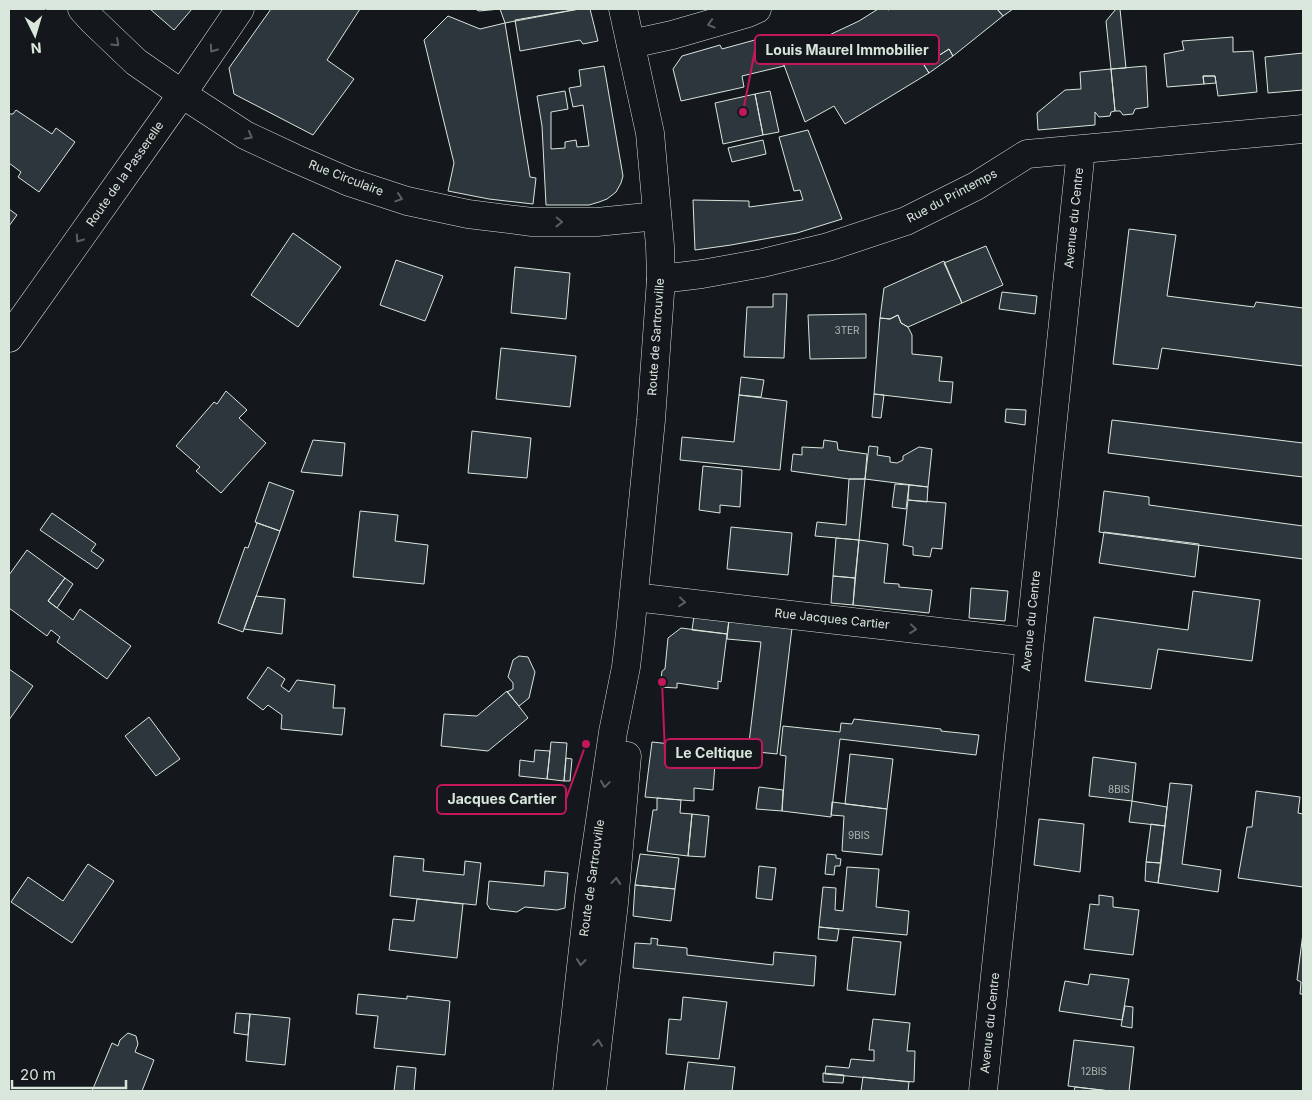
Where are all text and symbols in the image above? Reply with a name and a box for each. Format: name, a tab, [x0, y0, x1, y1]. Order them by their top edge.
north arrow	[10, 10, 60, 60]
one-way arrow	[707, 18, 715, 28]
callout: Louis Maurel Immobilier	[755, 35, 939, 64]
one-way arrow	[110, 37, 119, 46]
text: N	[30, 40, 42, 57]
text: Louis Maurel Immobilier	[765, 41, 929, 58]
one-way arrow	[210, 43, 219, 53]
street label: Route de la Passerelle	[83, 118, 167, 229]
one-way arrow	[244, 130, 253, 140]
street label: Rue Circulaire	[307, 156, 386, 199]
street label: Rue du Printemps	[904, 165, 1000, 226]
street label: Avenue du Centre	[1061, 167, 1086, 269]
one-way arrow	[394, 192, 402, 202]
one-way arrow	[556, 217, 563, 227]
one-way arrow	[76, 233, 85, 243]
street label: Route de Sartrouville	[644, 278, 667, 396]
house number: 3TER	[834, 324, 860, 336]
street label: Avenue du Centre	[1018, 570, 1043, 672]
one-way arrow	[679, 597, 687, 608]
street label: Rue Jacques Cartier	[774, 605, 891, 632]
one-way arrow	[910, 623, 918, 634]
callout: Le Celtique	[665, 739, 762, 768]
text: Le Celtique	[675, 744, 753, 761]
one-way arrow	[600, 780, 611, 788]
house number: 8BIS	[1108, 783, 1130, 795]
callout: Jacques Cartier	[437, 785, 566, 814]
text: Jacques Cartier	[447, 790, 557, 807]
street label: Route de Sartrouville	[576, 819, 607, 937]
house number: 9BIS	[848, 829, 870, 841]
one-way arrow	[610, 877, 621, 885]
one-way arrow	[576, 958, 587, 966]
street label: Avenue du Centre	[977, 972, 1002, 1074]
one-way arrow	[592, 1039, 603, 1047]
scale bar	[12, 1058, 126, 1090]
text: 20 m	[20, 1065, 56, 1084]
house number: 12BIS	[1081, 1065, 1107, 1077]

